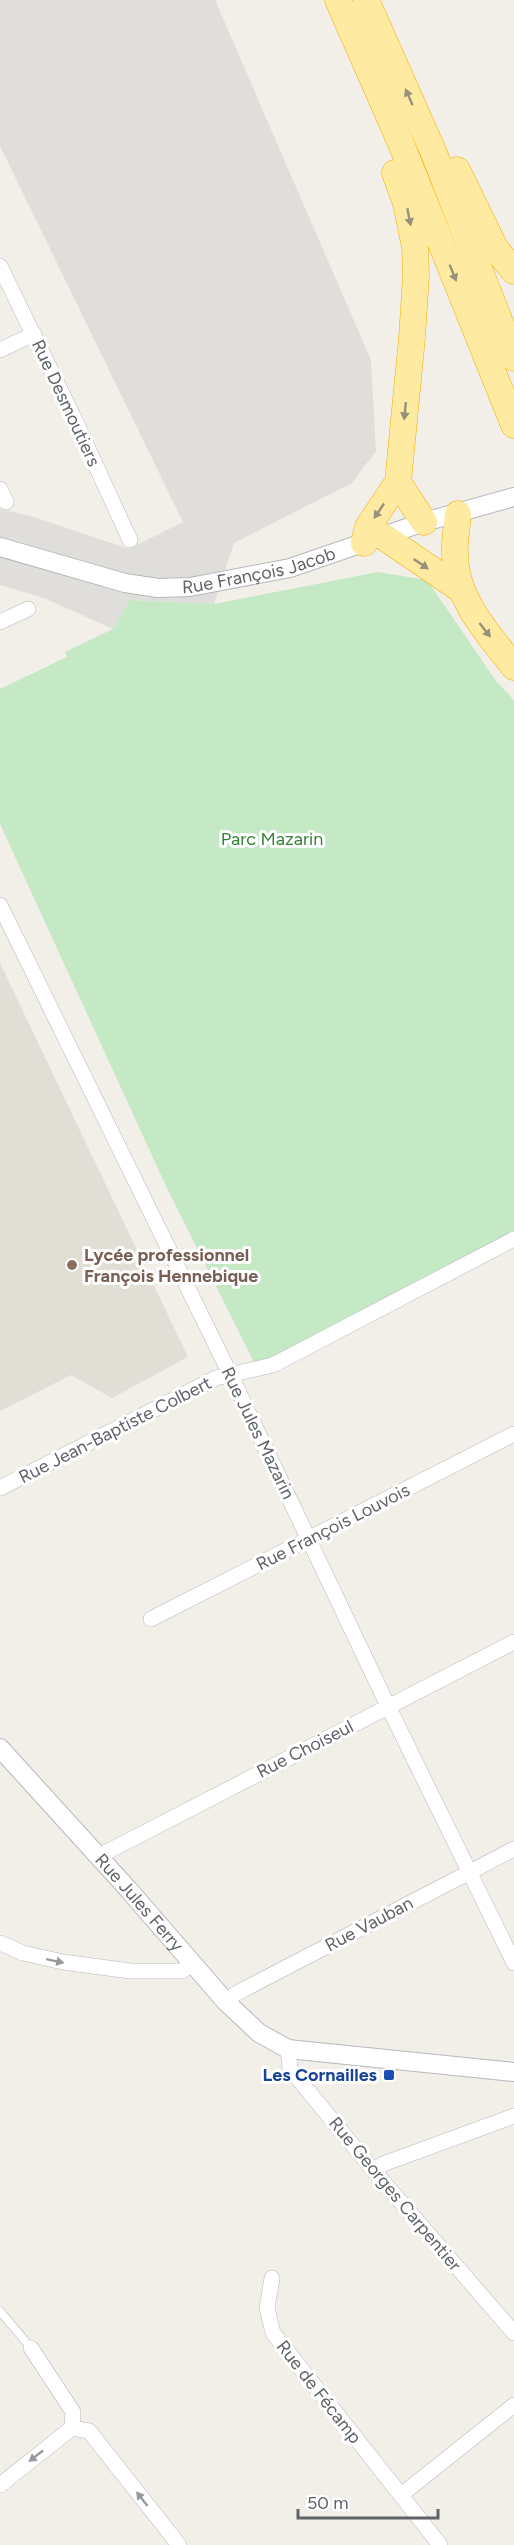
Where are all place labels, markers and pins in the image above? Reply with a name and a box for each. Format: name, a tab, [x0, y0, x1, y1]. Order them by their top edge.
place label: Lycée professionnel François Hennebique	[84, 1244, 258, 1287]
marker: Lycée professionnel François Hennebique	[65, 1258, 79, 1272]
place label: Les Cornailles	[263, 2064, 378, 2086]
marker: Les Cornailles	[382, 2068, 396, 2082]

